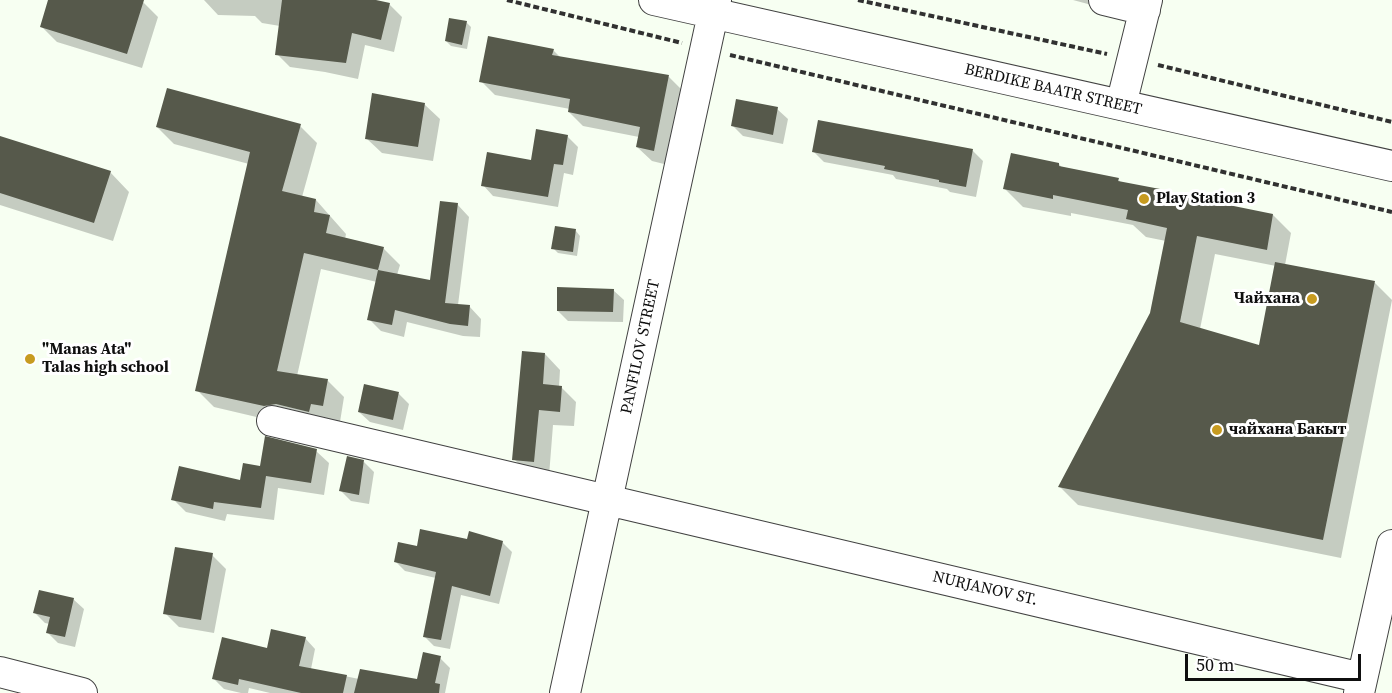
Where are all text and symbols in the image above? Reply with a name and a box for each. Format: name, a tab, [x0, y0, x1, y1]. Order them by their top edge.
street label: BERDIKE BAATR STREET	[962, 60, 1144, 120]
place label: Play Station 3	[1156, 189, 1255, 209]
marker: Play Station 3	[1137, 192, 1151, 206]
street label: PANFILOV STREET	[617, 278, 665, 416]
place label: Чайхана	[1234, 289, 1300, 309]
marker: Чайхана	[1305, 292, 1319, 306]
place label: "Manas Ata" Talas high school	[42, 340, 169, 378]
marker: "Manas Ata" Talas high school	[23, 352, 37, 366]
place label: чайхана Бакыт	[1229, 420, 1346, 440]
marker: чайхана Бакыт	[1210, 423, 1224, 437]
street label: NURJANOV ST.	[931, 568, 1039, 610]
scale bar	[1188, 642, 1364, 680]
text: 50 m	[1196, 652, 1234, 677]

